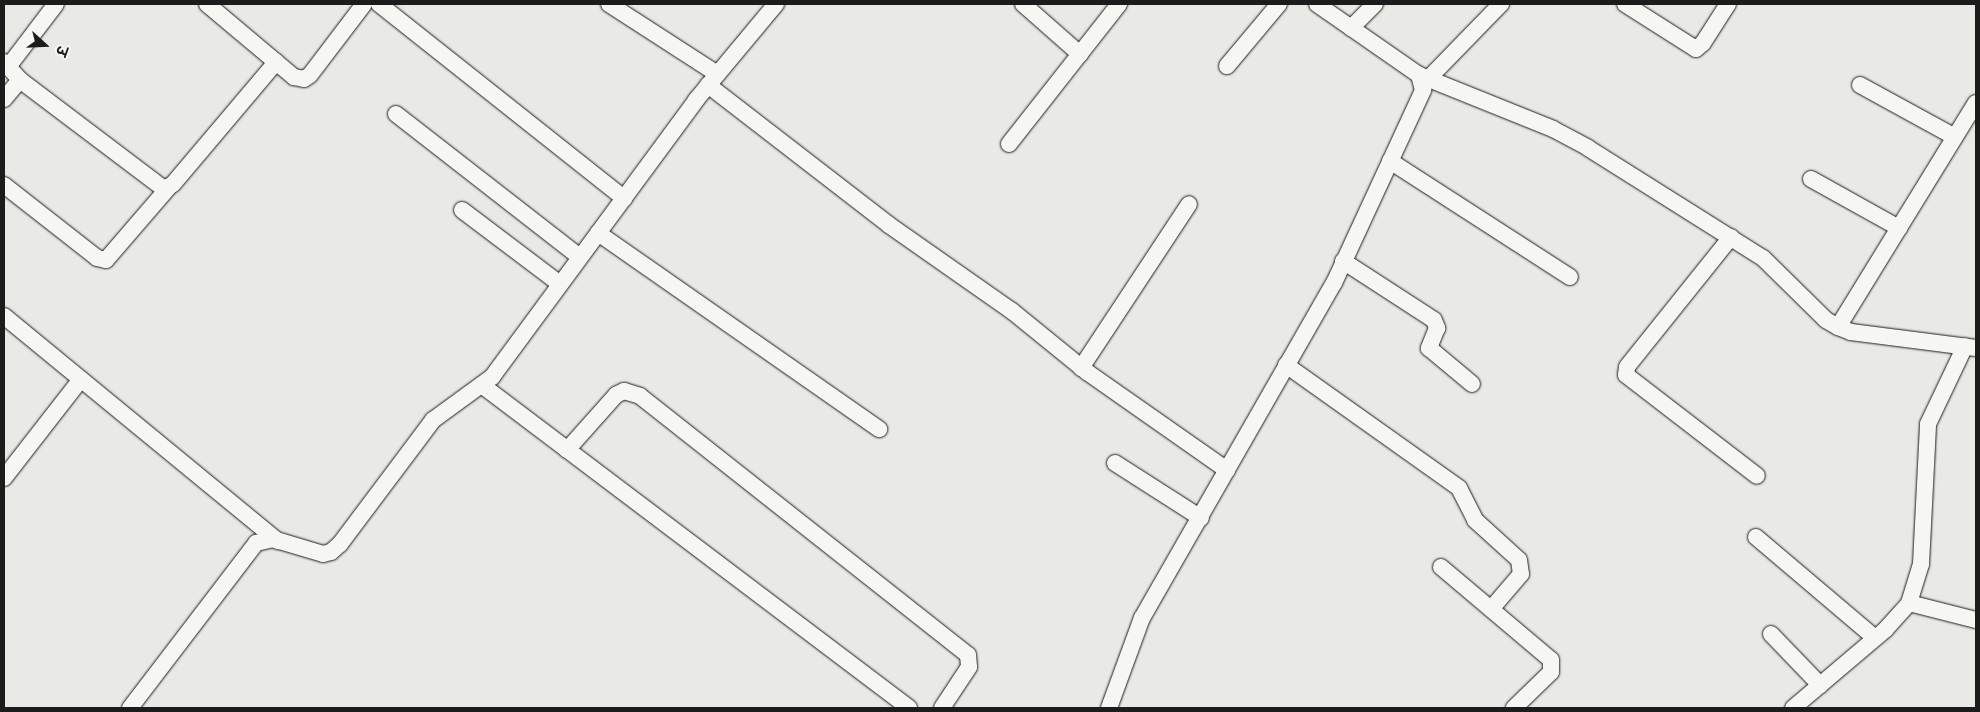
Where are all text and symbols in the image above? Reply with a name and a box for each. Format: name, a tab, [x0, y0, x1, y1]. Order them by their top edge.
north arrow	[20, 20, 70, 70]
text: उ	[50, 43, 69, 58]

